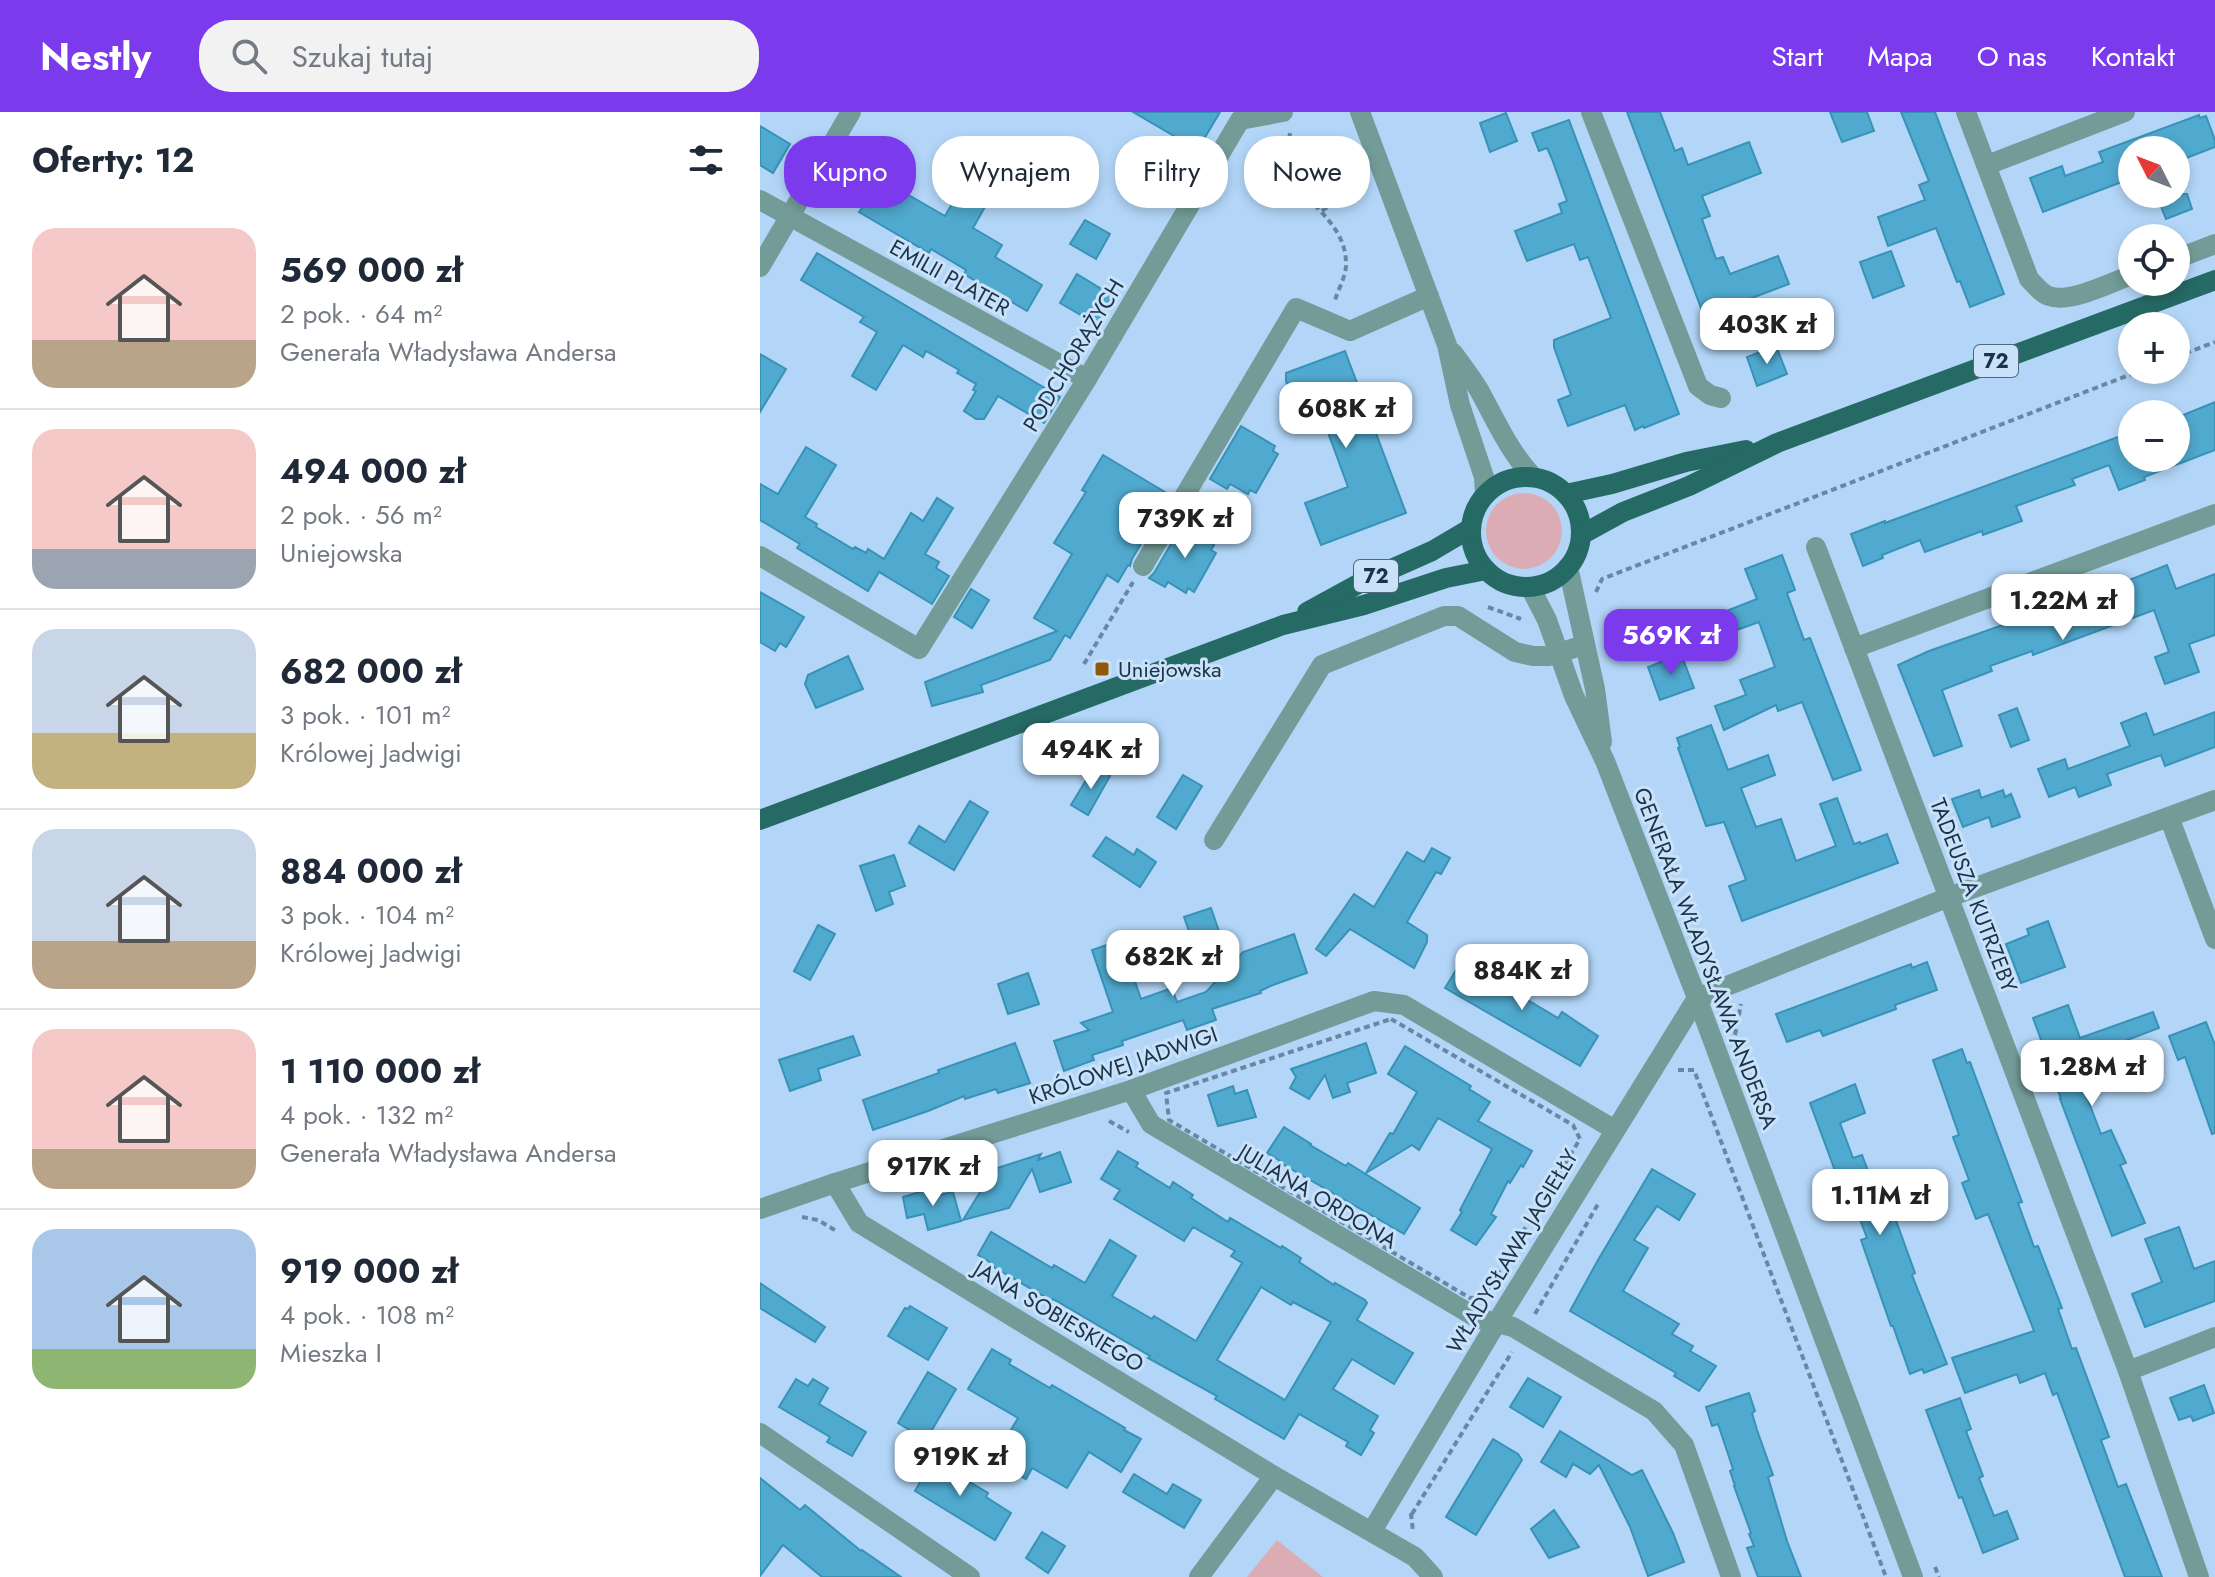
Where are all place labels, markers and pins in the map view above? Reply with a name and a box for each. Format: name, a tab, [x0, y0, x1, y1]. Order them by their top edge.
pin: 403K zł	[1693, 298, 1841, 366]
pin: 608K zł	[1272, 382, 1420, 450]
pin: 739K zł	[1111, 492, 1259, 560]
pin: 1.22M zł	[1980, 574, 2146, 642]
pin: 569K zł	[1597, 609, 1745, 677]
place label: Uniejowska	[1118, 653, 1222, 685]
marker: Uniejowska	[1093, 660, 1111, 678]
pin: 494K zł	[1017, 723, 1165, 791]
pin: 682K zł	[1099, 930, 1247, 998]
pin: 884K zł	[1448, 944, 1596, 1012]
pin: 1.28M zł	[2009, 1040, 2175, 1108]
pin: 917K zł	[859, 1140, 1007, 1208]
pin: 1.11M zł	[1797, 1169, 1963, 1237]
pin: 919K zł	[886, 1430, 1034, 1498]

